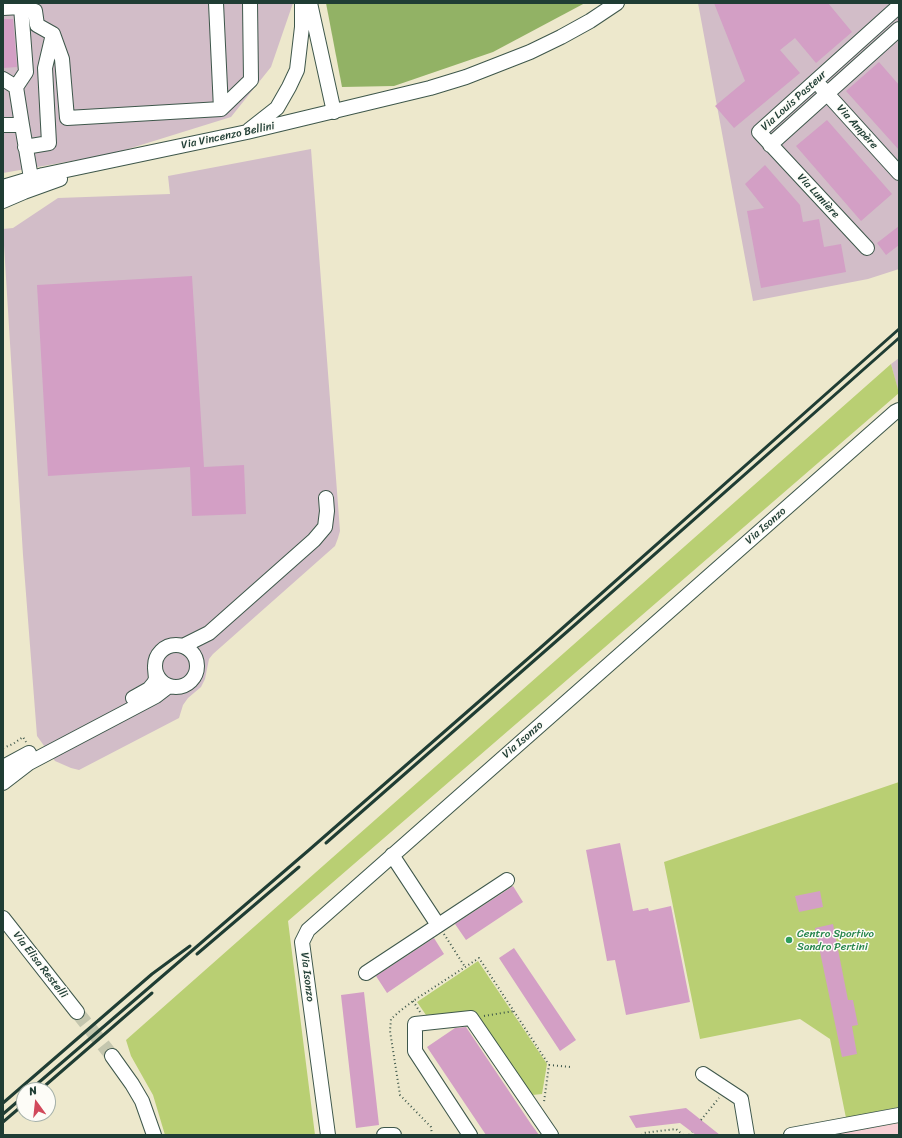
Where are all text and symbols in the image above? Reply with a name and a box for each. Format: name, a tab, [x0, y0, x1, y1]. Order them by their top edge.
street label: Via Louis Pasteur	[759, 68, 829, 134]
street label: Via Ampère	[834, 102, 880, 152]
street label: Via Vincenzo Bellini	[180, 120, 276, 152]
street label: Via Lumière	[794, 171, 842, 221]
street label: Via Isonzo	[743, 505, 789, 547]
street label: Via Isonzo	[500, 719, 546, 761]
place label: Centro Sportivo Sandro Pertini	[797, 927, 874, 953]
street label: Via Elisa Restelli	[10, 929, 70, 1001]
marker: Centro Sportivo Sandro Pertini	[784, 935, 794, 945]
street label: Via Isonzo	[297, 952, 317, 1002]
text: N	[27, 1081, 39, 1101]
north arrow	[16, 1082, 56, 1122]

